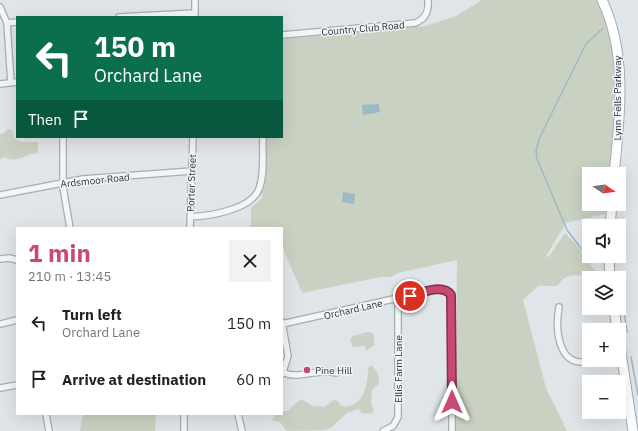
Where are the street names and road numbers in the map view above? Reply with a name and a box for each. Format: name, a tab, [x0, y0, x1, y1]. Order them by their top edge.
street label: Country Club Road	[321, 18, 405, 39]
street label: Lynn Fells Parkway	[611, 56, 624, 140]
street label: Porter Street	[184, 154, 199, 212]
street label: Ardsmoor Road	[60, 170, 130, 191]
street label: Orchard Lane	[322, 296, 384, 323]
street label: Ellis Farm Lane	[392, 335, 405, 403]

